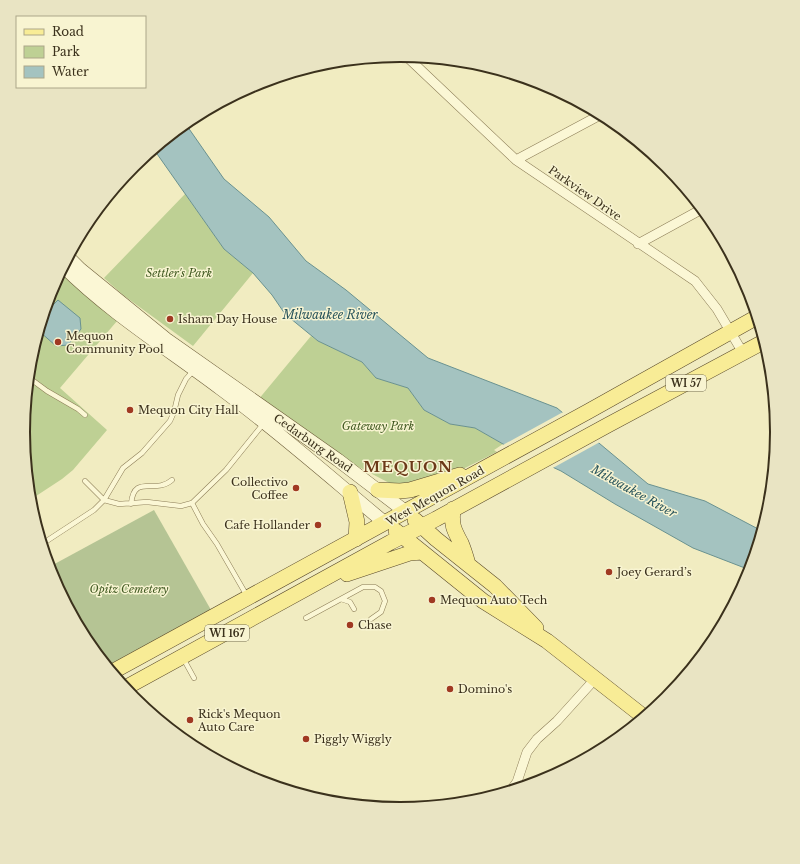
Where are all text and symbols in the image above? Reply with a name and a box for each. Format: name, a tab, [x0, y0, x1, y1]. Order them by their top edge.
legend	[16, 16, 146, 88]
text: Road	[52, 24, 84, 39]
text: Park	[52, 44, 80, 59]
text: Water	[51, 64, 89, 79]
street label: Parkview Drive	[546, 163, 624, 223]
park label: Settler's Park	[146, 266, 213, 280]
water label: Milwaukee River	[281, 307, 378, 322]
place label: Isham Day House	[178, 312, 277, 326]
marker: Isham Day House	[165, 314, 175, 324]
place label: Mequon Community Pool	[66, 329, 164, 356]
marker: Mequon Community Pool	[53, 337, 63, 347]
road number: WI 57	[666, 375, 706, 391]
place label: Mequon City Hall	[138, 403, 239, 417]
marker: Mequon City Hall	[125, 405, 135, 415]
street label: Cedarburg Road	[271, 411, 355, 476]
park label: Gateway Park	[342, 419, 415, 433]
district label: MEQUON	[363, 457, 453, 476]
water label: Milwaukee River	[588, 461, 680, 521]
street label: West Mequon Road	[382, 463, 487, 529]
place label: Collectivo Coffee	[231, 475, 288, 502]
marker: Collectivo Coffee	[291, 483, 301, 493]
place label: Cafe Hollander	[224, 518, 311, 532]
marker: Cafe Hollander	[313, 520, 323, 530]
place label: Joey Gerard’s	[615, 565, 692, 579]
marker: Joey Gerard’s	[604, 567, 614, 577]
park label: Opitz Cemetery	[90, 582, 169, 596]
place label: Mequon Auto Tech	[440, 593, 548, 607]
marker: Mequon Auto Tech	[427, 595, 437, 605]
place label: Chase	[358, 618, 392, 632]
marker: Chase	[345, 620, 355, 630]
road number: WI 167	[205, 625, 249, 641]
place label: Domino's	[458, 682, 512, 696]
marker: Domino's	[445, 684, 455, 694]
place label: Rick's Mequon Auto Care	[197, 707, 281, 734]
marker: Rick's Mequon Auto Care	[185, 715, 195, 725]
place label: Piggly Wiggly	[314, 732, 392, 746]
marker: Piggly Wiggly	[301, 734, 311, 744]

